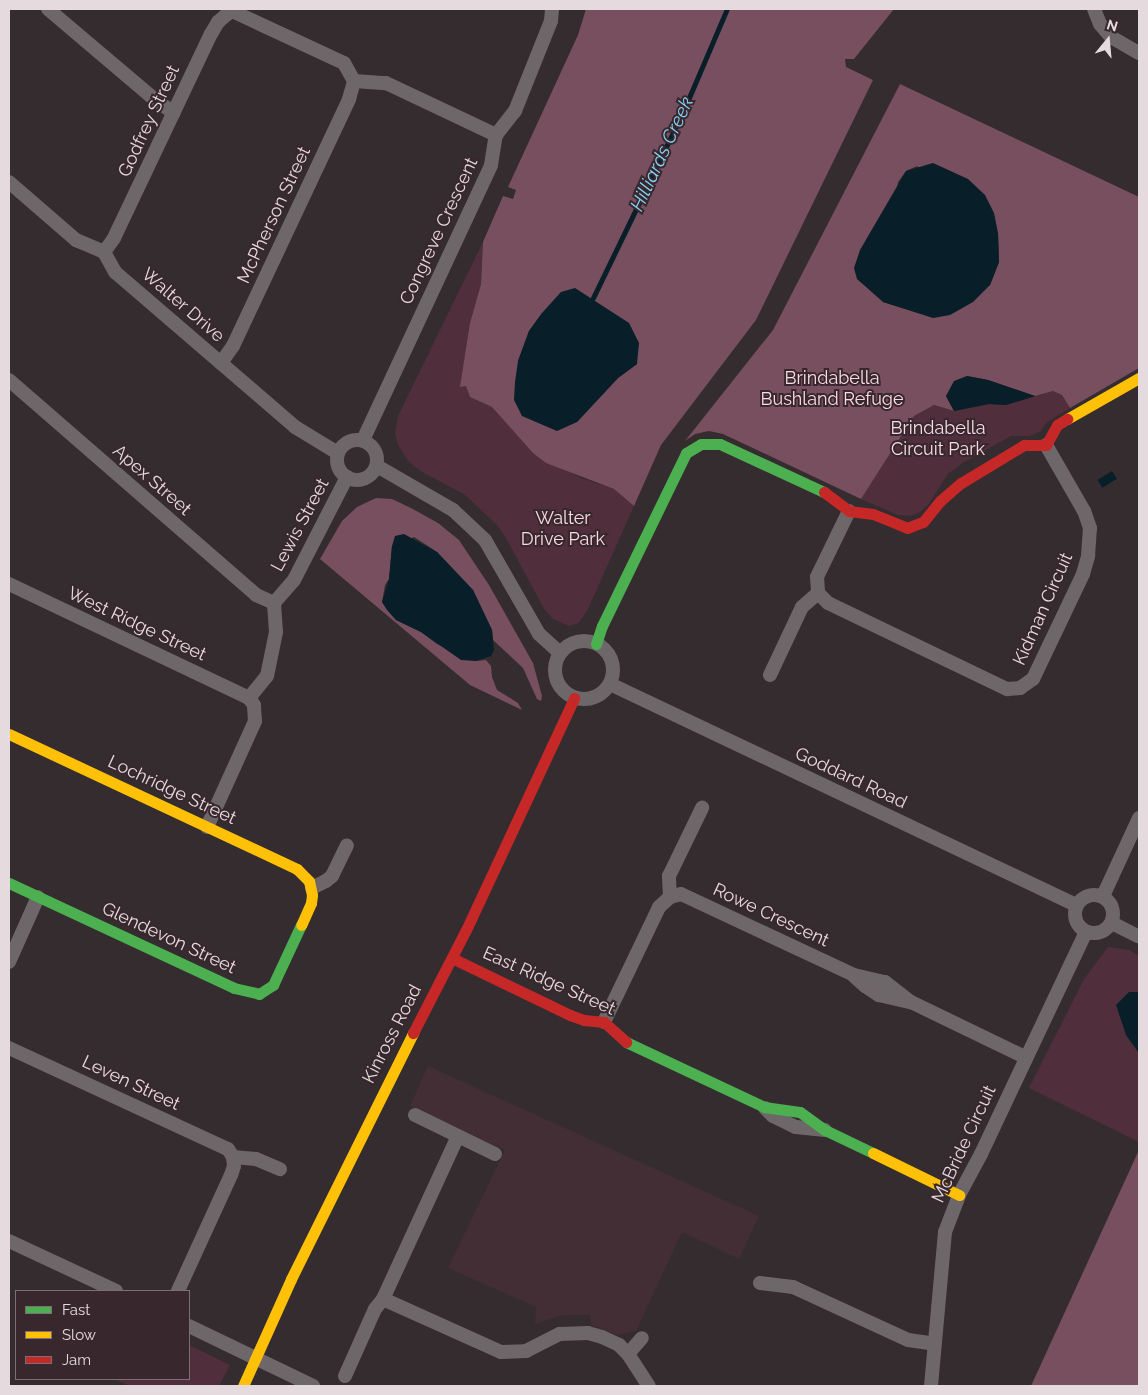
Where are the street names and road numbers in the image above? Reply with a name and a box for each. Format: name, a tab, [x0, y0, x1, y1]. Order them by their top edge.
street label: Godfrey Street	[114, 61, 184, 181]
street label: McPherson Street	[233, 143, 315, 287]
street label: Congreve Crescent	[395, 154, 483, 308]
street label: Walter Drive	[137, 263, 229, 347]
street label: Apex Street	[108, 440, 196, 520]
street label: Lewis Street	[266, 475, 334, 575]
street label: Kidman Circuit	[1009, 549, 1077, 669]
street label: West Ridge Street	[64, 582, 210, 666]
street label: Goddard Road	[792, 743, 910, 813]
street label: Lochridge Street	[104, 751, 240, 829]
street label: Rowe Crescent	[709, 879, 833, 951]
street label: Glendevon Street	[99, 898, 239, 978]
street label: East Ridge Street	[479, 942, 619, 1020]
street label: Kinross Road	[358, 981, 426, 1087]
street label: Leven Street	[79, 1051, 183, 1115]
street label: McBride Circuit	[927, 1082, 1001, 1206]

